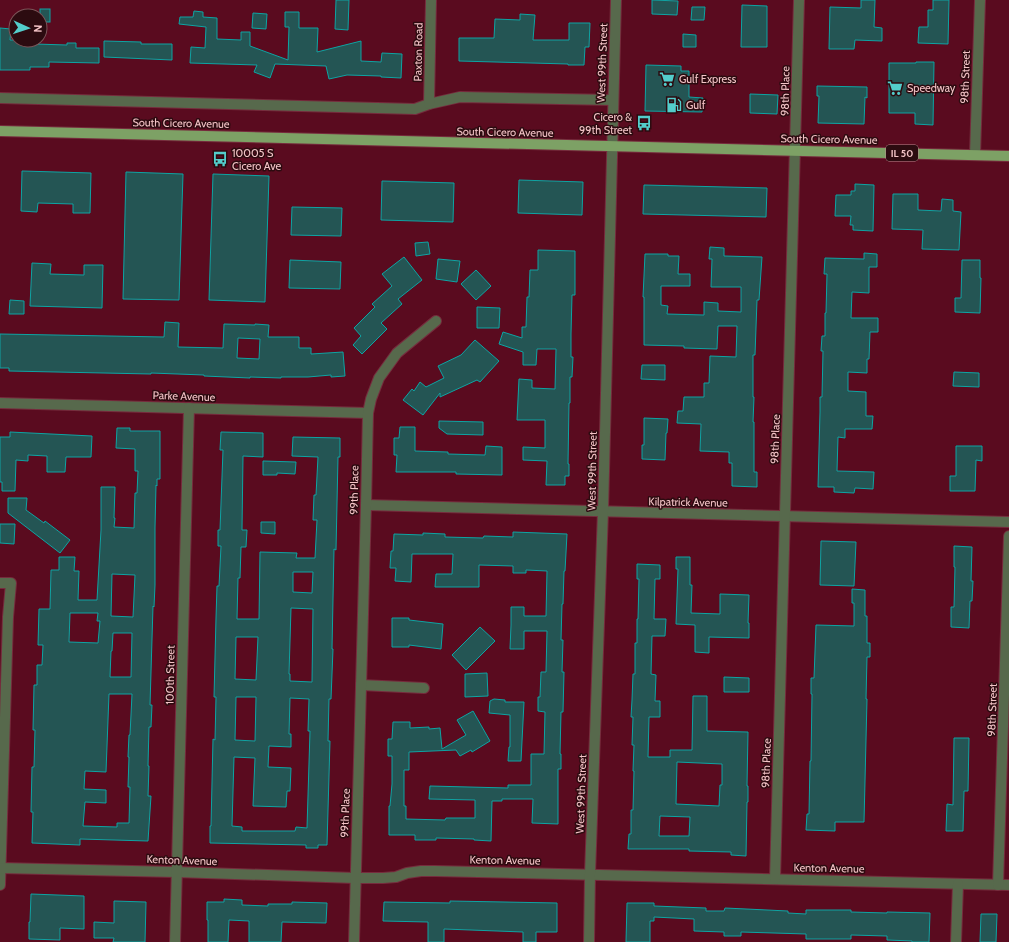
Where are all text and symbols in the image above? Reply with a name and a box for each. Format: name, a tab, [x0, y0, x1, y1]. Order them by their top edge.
north arrow	[8, 8, 48, 48]
street label: Paxton Road	[410, 22, 426, 82]
street label: West 99th Street	[594, 23, 610, 103]
text: N	[31, 24, 45, 33]
street label: 98th Street	[957, 50, 973, 104]
street label: 98th Place	[778, 66, 792, 116]
supermarket icon: Gulf Express	[658, 70, 676, 88]
place label: Gulf Express	[679, 72, 737, 86]
supermarket icon: Speedway	[886, 79, 904, 97]
place label: Speedway	[907, 81, 956, 95]
fuel station icon: Gulf	[665, 96, 683, 114]
place label: Gulf	[686, 98, 706, 112]
place label: Cicero & 99th Street	[579, 110, 632, 137]
bus stop icon: Cicero & 99th Street	[635, 114, 653, 132]
street label: South Cicero Avenue	[132, 115, 230, 131]
street label: South Cicero Avenue	[456, 124, 554, 140]
street label: South Cicero Avenue	[780, 131, 878, 147]
road number: IL 50	[886, 145, 918, 161]
place label: 10005 S Cicero Ave	[232, 146, 282, 173]
bus stop icon: 10005 S Cicero Ave	[211, 150, 229, 168]
street label: Parke Avenue	[152, 388, 216, 404]
street label: 98th Place	[767, 414, 783, 464]
street label: West 99th Street	[584, 431, 600, 511]
street label: 99th Place	[347, 465, 361, 515]
street label: Kilpatrick Avenue	[648, 494, 728, 510]
street label: 100th Street	[162, 645, 178, 705]
street label: 98th Street	[984, 683, 1000, 737]
street label: 98th Place	[758, 738, 774, 788]
street label: West 99th Street	[573, 754, 589, 834]
street label: 99th Place	[337, 788, 353, 838]
street label: Kenton Avenue	[146, 852, 218, 868]
street label: Kenton Avenue	[470, 852, 541, 868]
street label: Kenton Avenue	[794, 860, 865, 876]

